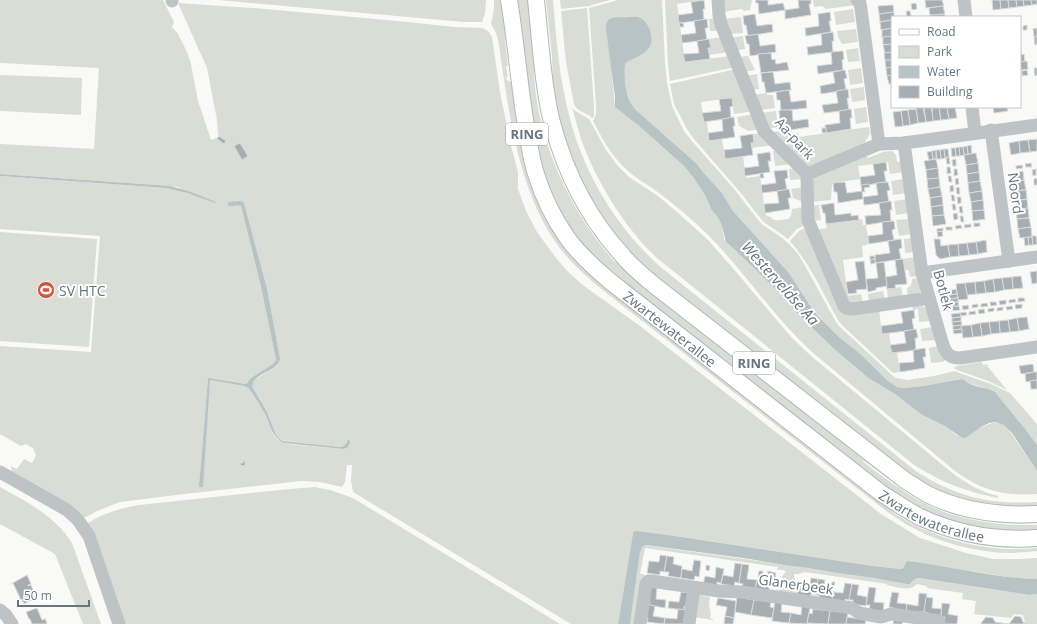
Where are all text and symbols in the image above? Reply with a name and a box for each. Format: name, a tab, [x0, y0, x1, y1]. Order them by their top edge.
legend	[891, 16, 1021, 108]
text: Road	[927, 23, 956, 40]
text: Park	[927, 43, 953, 60]
text: Water	[927, 63, 961, 80]
text: Building	[927, 83, 973, 100]
street label: Aa-park	[771, 113, 819, 164]
road number: RING	[506, 123, 548, 145]
street label: Noord	[1004, 171, 1028, 215]
water label: Westerveldse Aa	[738, 237, 824, 330]
street label: Botlek	[929, 268, 959, 313]
sports icon: SV HTC	[36, 280, 56, 300]
place label: SV HTC	[59, 281, 106, 300]
street label: Zwartewaterallee	[620, 286, 721, 371]
road number: RING	[733, 352, 775, 374]
street label: Zwartewaterallee	[876, 485, 986, 546]
street label: Glanerbeek	[757, 569, 835, 599]
scale bar	[18, 582, 89, 608]
text: 50 m	[24, 587, 52, 604]

